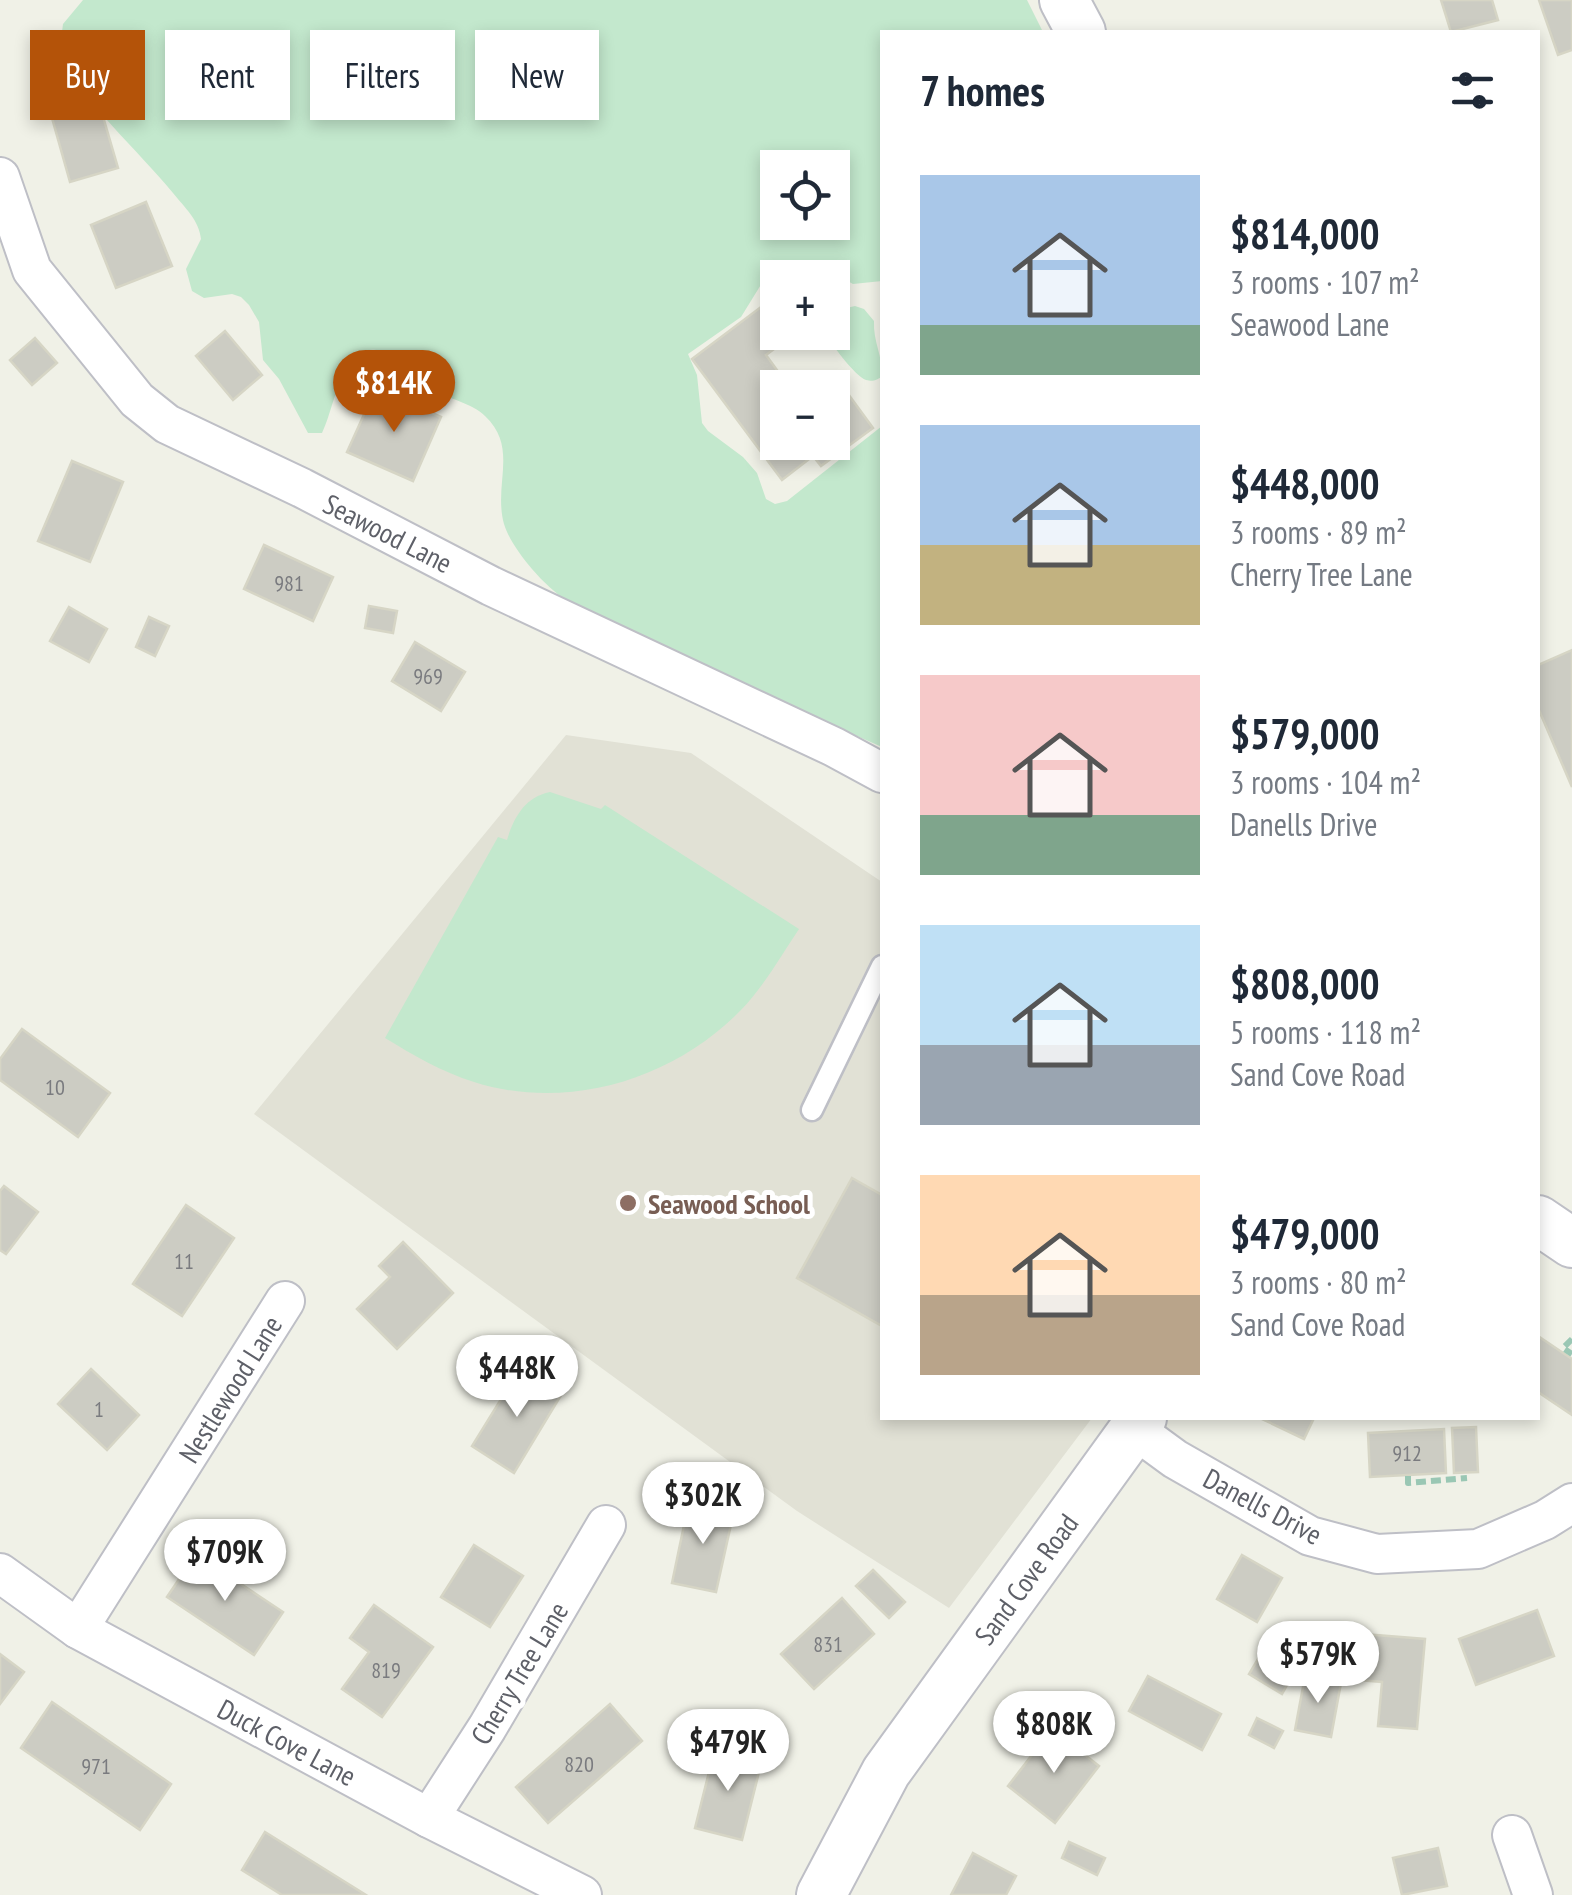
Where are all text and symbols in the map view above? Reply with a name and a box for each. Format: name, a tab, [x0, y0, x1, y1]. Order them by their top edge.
chip: Buy	[30, 30, 145, 120]
chip: Rent	[165, 30, 290, 120]
chip: Filters	[310, 30, 455, 120]
chip: New	[475, 30, 599, 120]
text: 7 homes	[920, 63, 1045, 118]
icon: filters	[1445, 63, 1500, 118]
map controls	[760, 150, 850, 460]
button: locate	[760, 150, 850, 240]
text: $814,000	[1230, 206, 1380, 261]
icon: home	[1000, 215, 1120, 335]
button: +	[760, 260, 850, 350]
text: 3 rooms · 107 m²	[1230, 261, 1420, 303]
text: Seawood Lane	[1230, 303, 1390, 345]
pin: $814K	[324, 350, 464, 435]
text: $814K	[355, 361, 433, 403]
button: −	[760, 370, 850, 460]
text: $448,000	[1230, 456, 1380, 511]
icon: home	[1000, 465, 1120, 585]
street label: Seawood Lane	[317, 485, 459, 581]
text: 3 rooms · 89 m²	[1230, 511, 1407, 553]
text: Cherry Tree Lane	[1230, 553, 1413, 595]
house number: 981	[274, 569, 304, 597]
house number: 969	[413, 662, 443, 690]
text: $579,000	[1230, 706, 1380, 761]
icon: home	[1000, 715, 1120, 835]
text: 3 rooms · 104 m²	[1230, 761, 1421, 803]
text: Danells Drive	[1230, 803, 1378, 845]
text: $808,000	[1230, 956, 1380, 1011]
icon: home	[1000, 965, 1120, 1085]
text: 5 rooms · 118 m²	[1230, 1011, 1421, 1053]
text: Sand Cove Road	[1230, 1053, 1405, 1095]
house number: 10	[45, 1073, 65, 1101]
place label: Seawood School	[648, 1185, 810, 1222]
marker: Seawood School	[617, 1192, 639, 1214]
text: $479,000	[1230, 1206, 1380, 1261]
icon: home	[1000, 1215, 1120, 1335]
house number: 11	[174, 1247, 194, 1275]
text: 3 rooms · 80 m²	[1230, 1261, 1407, 1303]
text: Sand Cove Road	[1230, 1303, 1405, 1345]
street label: Nestlewood Lane	[170, 1309, 290, 1469]
pin: $448K	[447, 1335, 587, 1420]
text: $448K	[478, 1346, 556, 1388]
house number: 1	[94, 1395, 104, 1423]
house number: 912	[1392, 1439, 1422, 1467]
street label: Danells Drive	[1197, 1459, 1329, 1553]
pin: $302K	[633, 1462, 773, 1547]
text: $302K	[664, 1473, 742, 1515]
street label: Sand Cove Road	[966, 1506, 1086, 1652]
pin: $709K	[155, 1519, 295, 1604]
text: $709K	[186, 1530, 264, 1572]
street label: Cherry Tree Lane	[462, 1595, 576, 1751]
pin: $579K	[1248, 1621, 1388, 1706]
house number: 831	[813, 1630, 843, 1658]
text: $579K	[1279, 1632, 1357, 1674]
house number: 819	[371, 1656, 401, 1684]
street label: Duck Cove Lane	[211, 1690, 363, 1794]
pin: $808K	[984, 1691, 1124, 1776]
text: $808K	[1015, 1702, 1093, 1744]
pin: $479K	[658, 1709, 798, 1794]
text: $479K	[689, 1720, 767, 1762]
house number: 820	[564, 1750, 594, 1778]
house number: 971	[81, 1752, 111, 1780]

